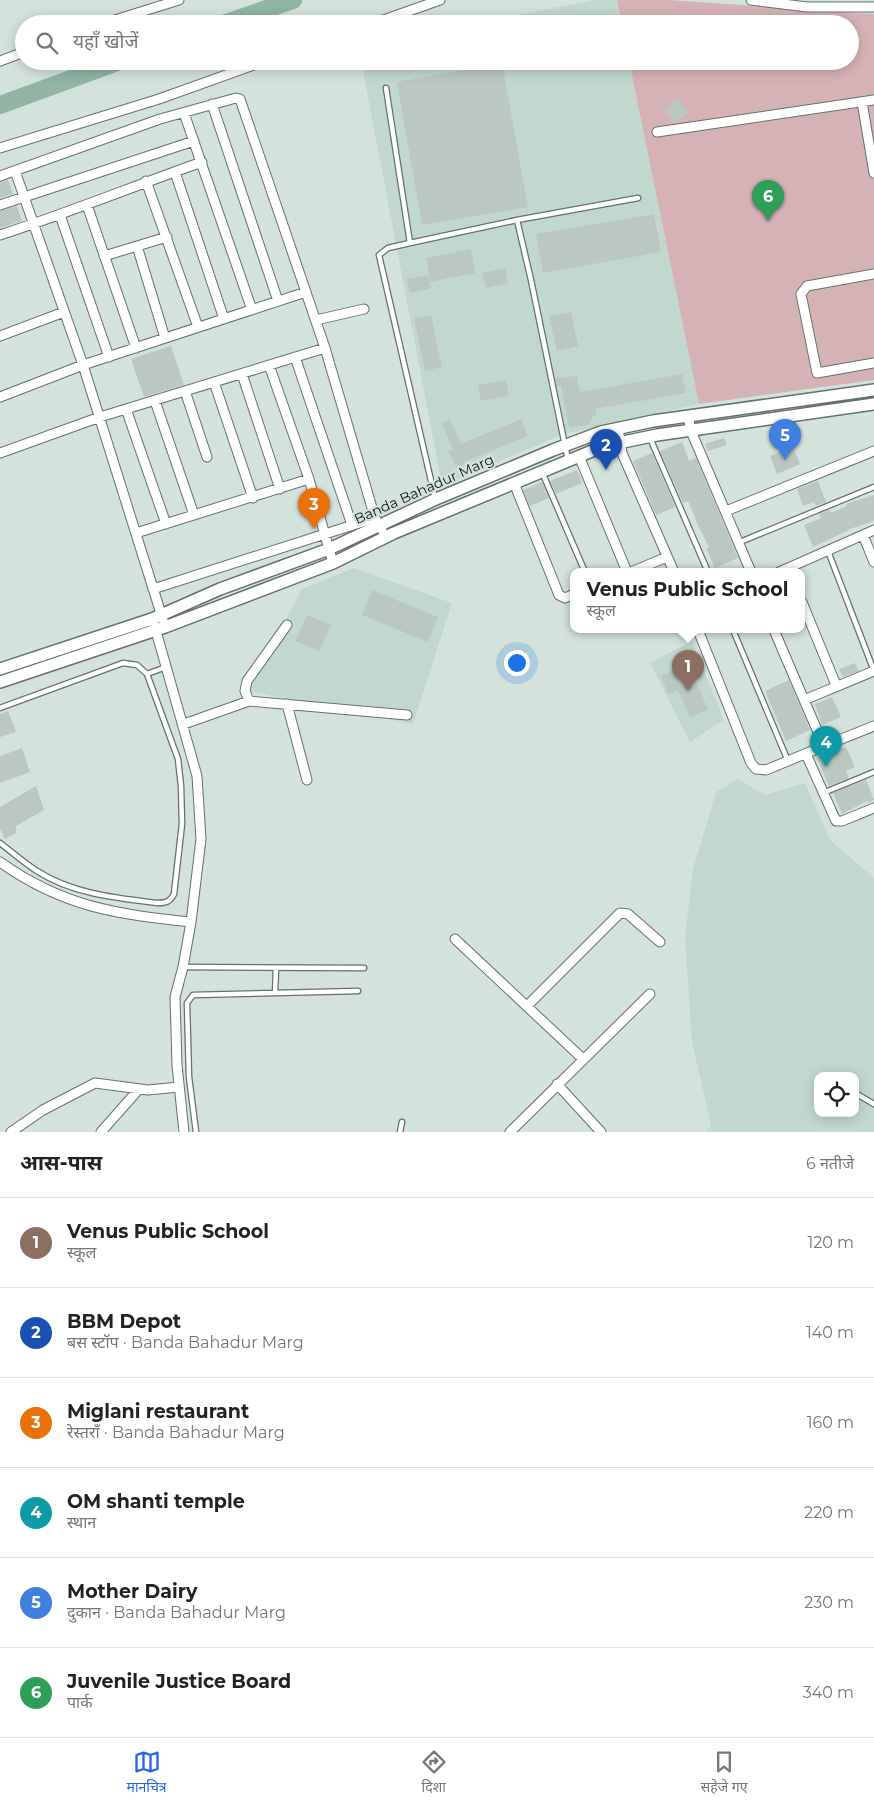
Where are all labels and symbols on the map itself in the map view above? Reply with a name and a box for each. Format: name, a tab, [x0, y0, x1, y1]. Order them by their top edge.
pin: 6	[752, 180, 784, 221]
pin: 5	[769, 419, 801, 460]
pin: 2	[590, 429, 622, 470]
street label: Banda Bahadur Marg	[351, 450, 497, 528]
pin: 3	[298, 488, 330, 529]
your location	[504, 650, 530, 676]
pin: 1	[672, 650, 704, 691]
pin: 4	[810, 726, 842, 767]

